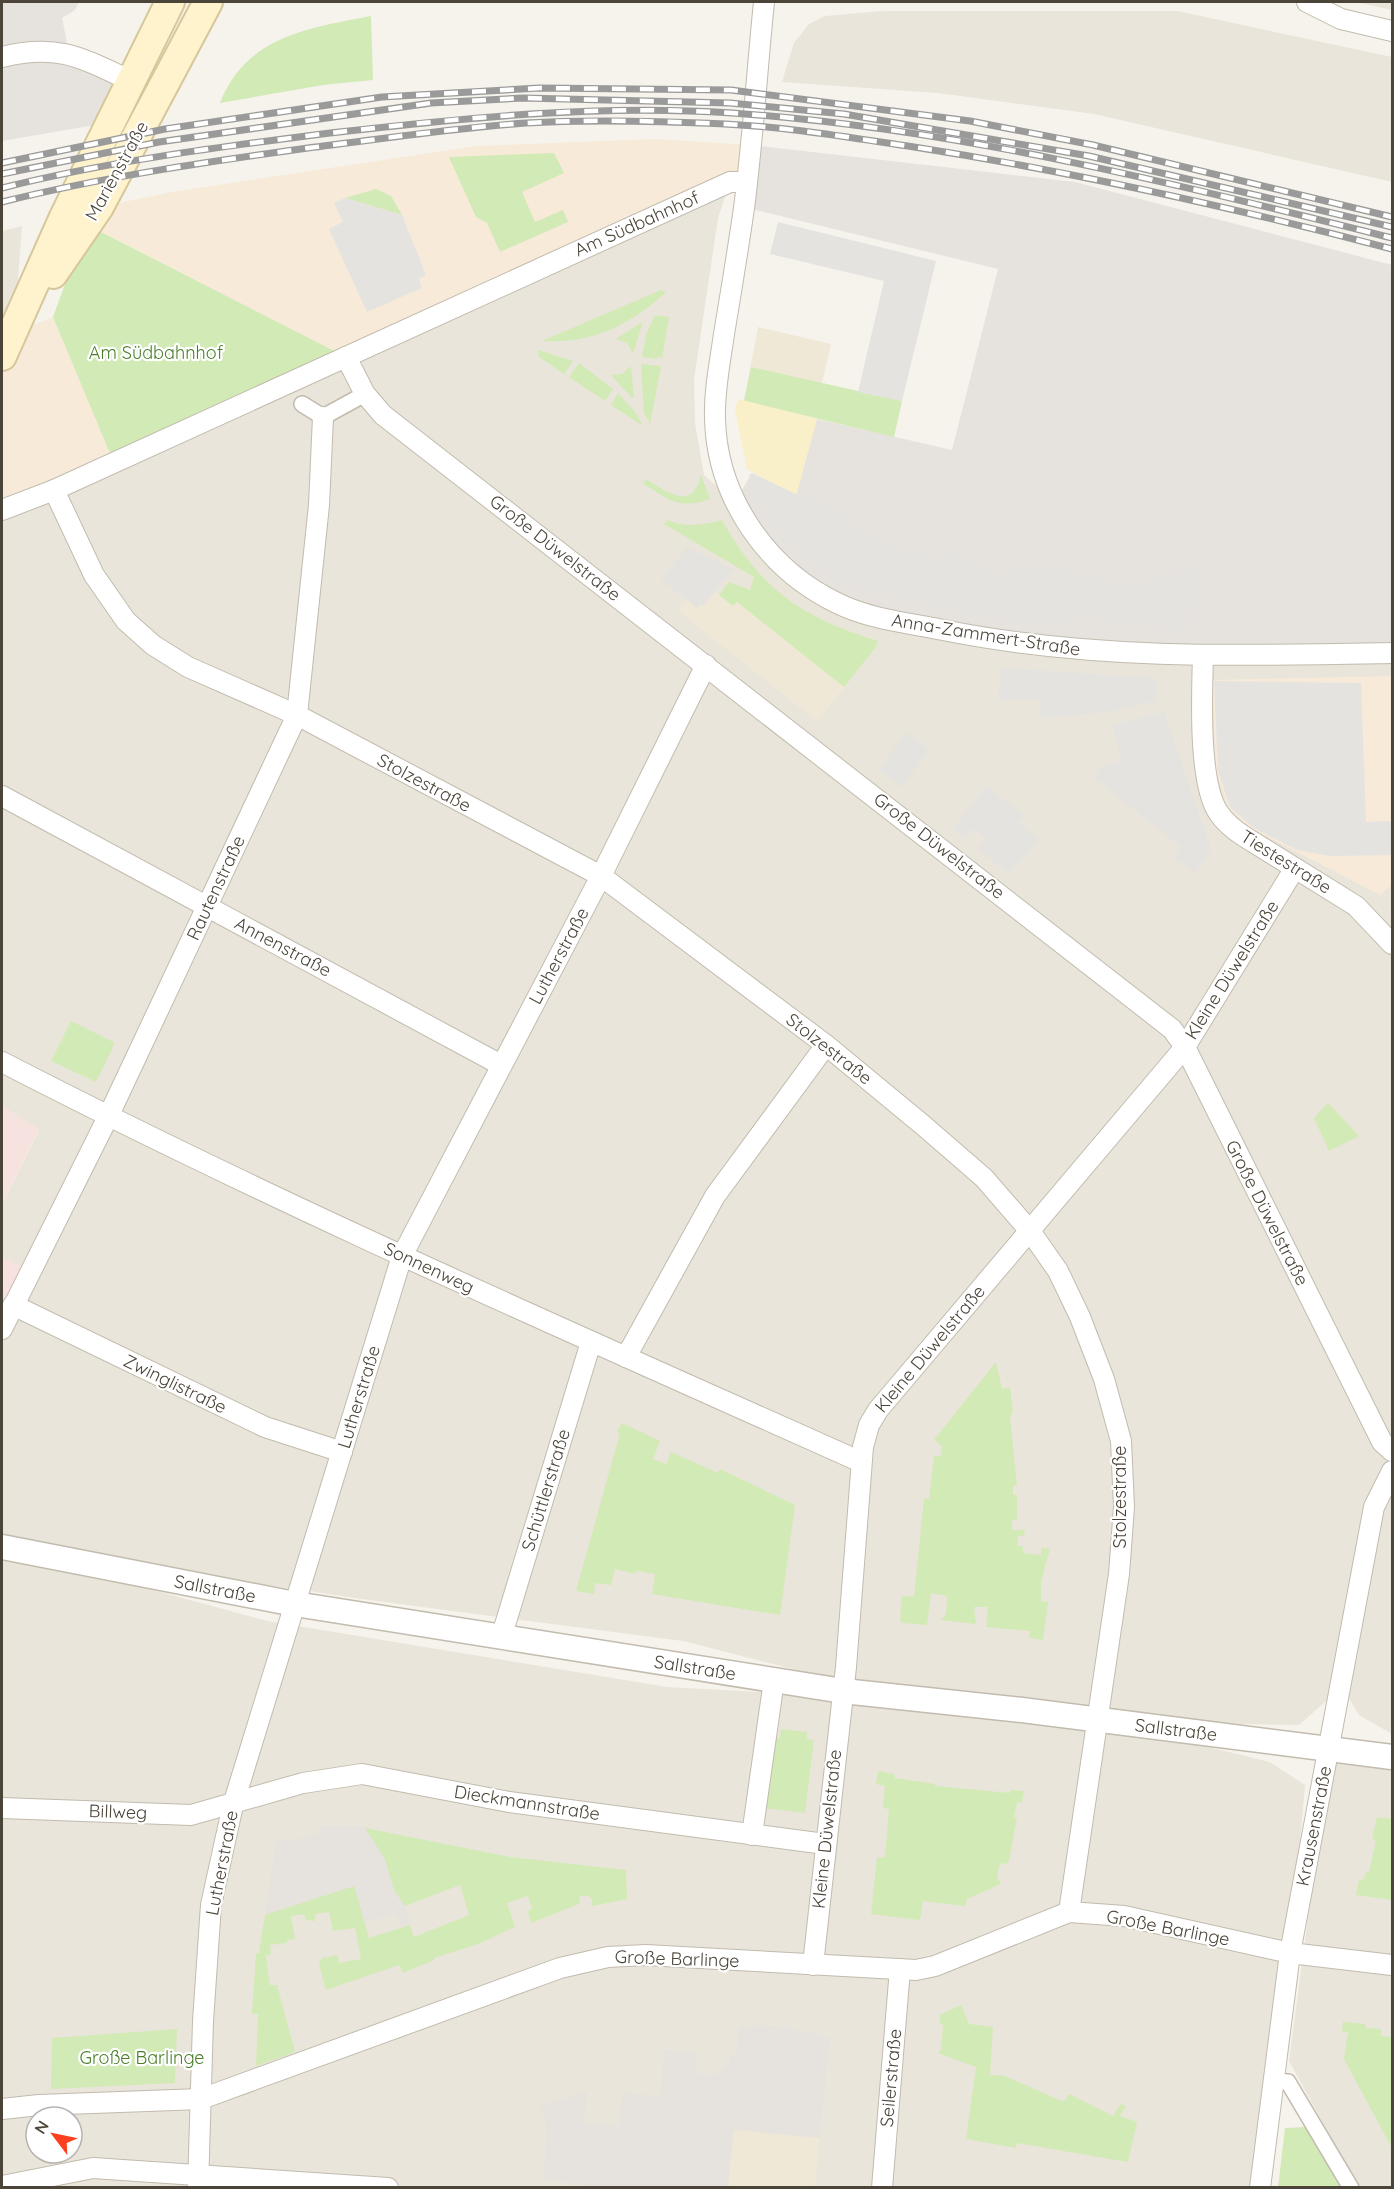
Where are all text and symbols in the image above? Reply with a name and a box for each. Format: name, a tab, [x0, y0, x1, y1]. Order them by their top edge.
street label: Marienstraße	[80, 117, 153, 225]
street label: Am Südbahnhof	[571, 186, 703, 261]
park label: Am Südbahnhof	[89, 341, 224, 364]
street label: Große Düwelstraße	[485, 489, 626, 606]
street label: Anna-Zammert-Straße	[890, 608, 1082, 661]
street label: Stolzestraße	[373, 748, 475, 817]
street label: Große Düwelstraße	[869, 787, 1010, 904]
street label: Tiestestraße	[1237, 825, 1336, 899]
street label: Rautenstraße	[181, 832, 250, 944]
street label: Kleine Düwelstraße	[1179, 896, 1284, 1044]
street label: Lutherstraße	[523, 903, 594, 1008]
street label: Annenstraße	[231, 911, 336, 982]
street label: Stolzestraße	[782, 1008, 877, 1089]
street label: Große Düwelstraße	[1221, 1136, 1314, 1289]
street label: Sonnenweg	[380, 1237, 478, 1299]
street label: Kleine Düwelstraße	[869, 1280, 990, 1417]
street label: Lutherstraße	[332, 1343, 385, 1451]
street label: Zwinglistraße	[120, 1349, 231, 1418]
street label: Schüttlerstraße	[516, 1426, 575, 1554]
street label: Stolzestraße	[1108, 1446, 1131, 1549]
street label: Sallstraße	[172, 1569, 258, 1608]
street label: Sallstraße	[653, 1650, 738, 1685]
street label: Sallstraße	[1134, 1713, 1218, 1746]
street label: Kleine Düwelstraße	[807, 1748, 846, 1910]
street label: Krausenstraße	[1291, 1764, 1336, 1888]
street label: Dieckmannstraße	[453, 1780, 602, 1825]
street label: Billweg	[88, 1799, 148, 1824]
street label: Lutherstraße	[200, 1808, 243, 1917]
street label: Große Barlinge	[1105, 1904, 1232, 1951]
street label: Große Barlinge	[614, 1945, 740, 1972]
street label: Seilerstraße	[875, 2028, 906, 2128]
park label: Große Barlinge	[80, 2046, 204, 2069]
north arrow	[24, 2105, 84, 2165]
text: N	[30, 2117, 53, 2137]

